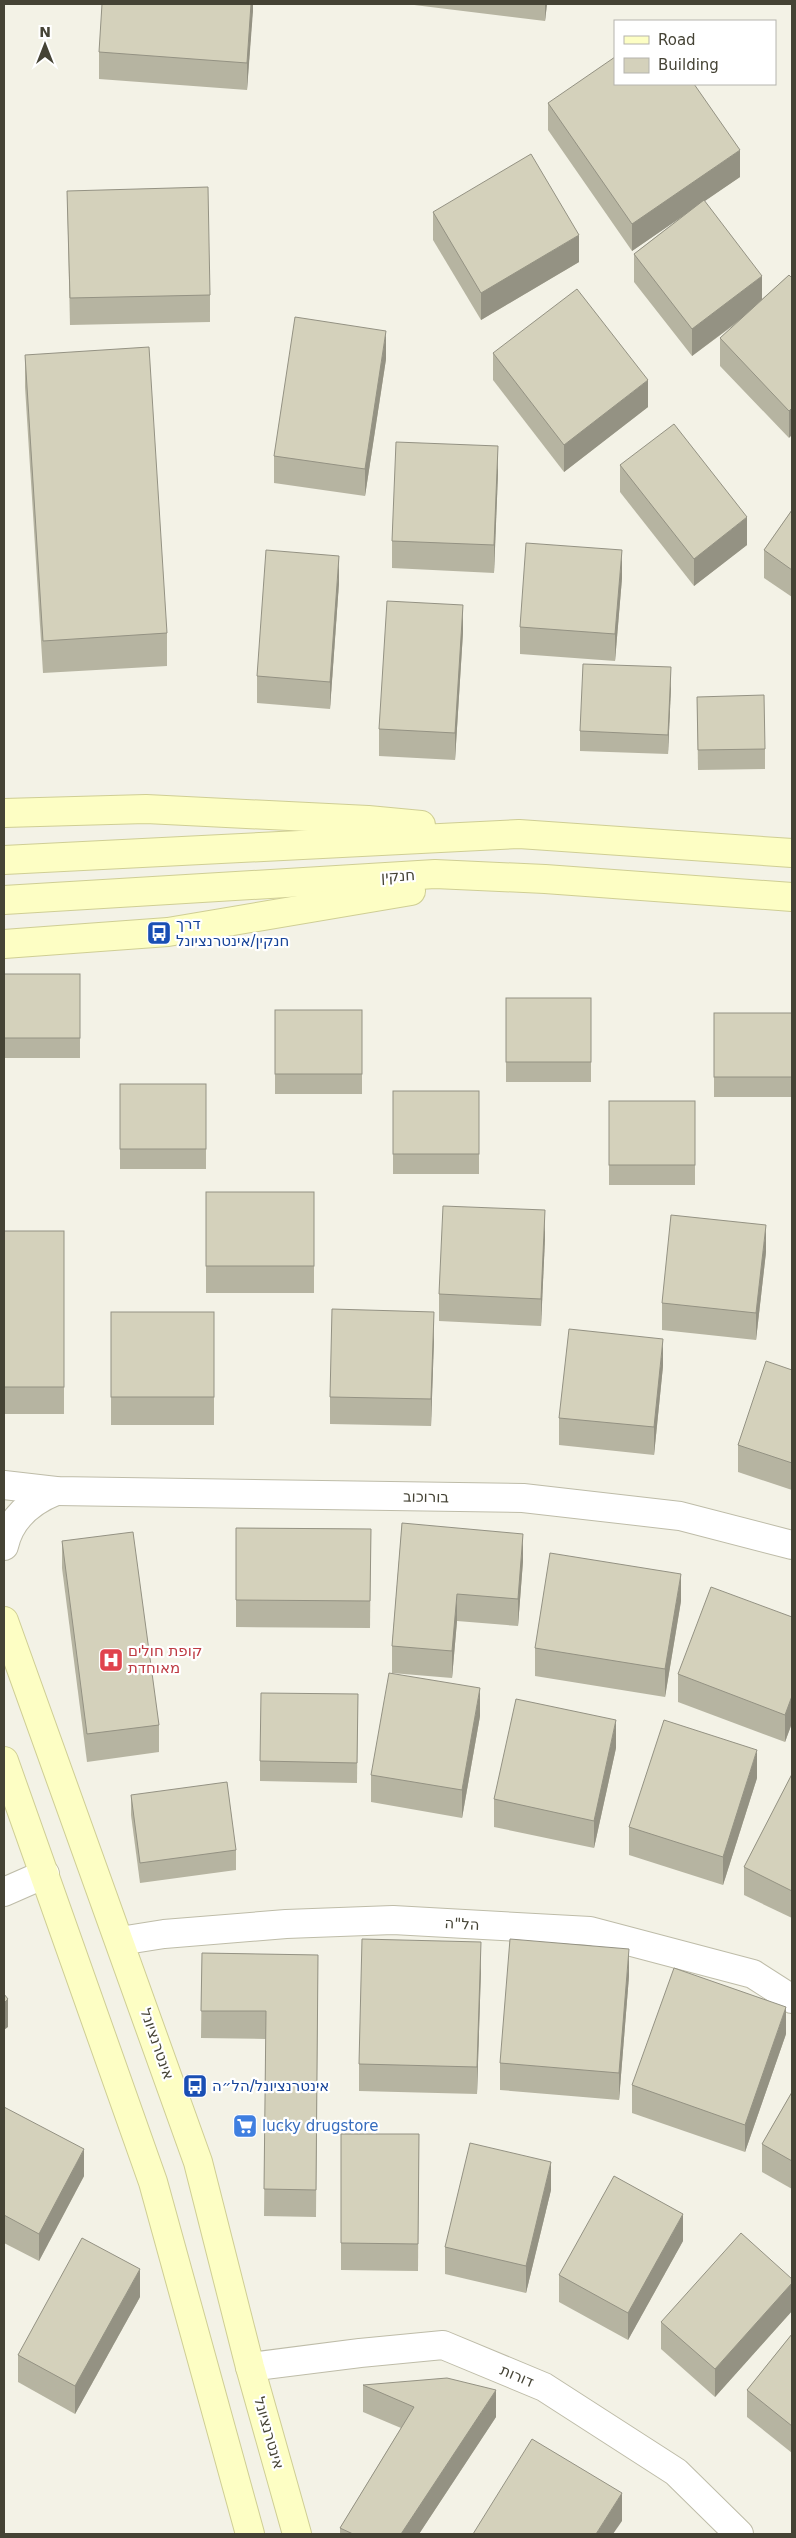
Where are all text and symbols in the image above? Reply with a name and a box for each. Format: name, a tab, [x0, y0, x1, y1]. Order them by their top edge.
north arrow	[20, 20, 70, 70]
legend	[614, 20, 776, 85]
text: N	[39, 24, 51, 40]
text: Road	[658, 31, 696, 49]
text: Building	[658, 56, 719, 74]
street label: חנקין	[381, 866, 415, 886]
place label: דרך חנקין/אינטרנציונל	[176, 915, 289, 950]
bus stop icon: דרך חנקין/אינטרנציונל	[146, 920, 172, 946]
street label: בורוכוב	[403, 1488, 449, 1506]
place label: קופת חולים מאוחדת	[128, 1642, 202, 1677]
hospital icon: קופת חולים מאוחדת	[98, 1647, 124, 1673]
street label: הל"ה	[444, 1914, 480, 1934]
street label: אינטרנציונל	[136, 2006, 178, 2082]
bus stop icon: אינטרנציונל/הל״ה	[182, 2073, 208, 2099]
place label: אינטרנציונל/הל״ה	[212, 2077, 329, 2095]
supermarket icon: lucky drugstore	[232, 2113, 258, 2139]
place label: lucky drugstore	[262, 2117, 378, 2135]
street label: דורות	[498, 2361, 536, 2391]
street label: אינטרנציונל	[250, 2395, 288, 2471]

